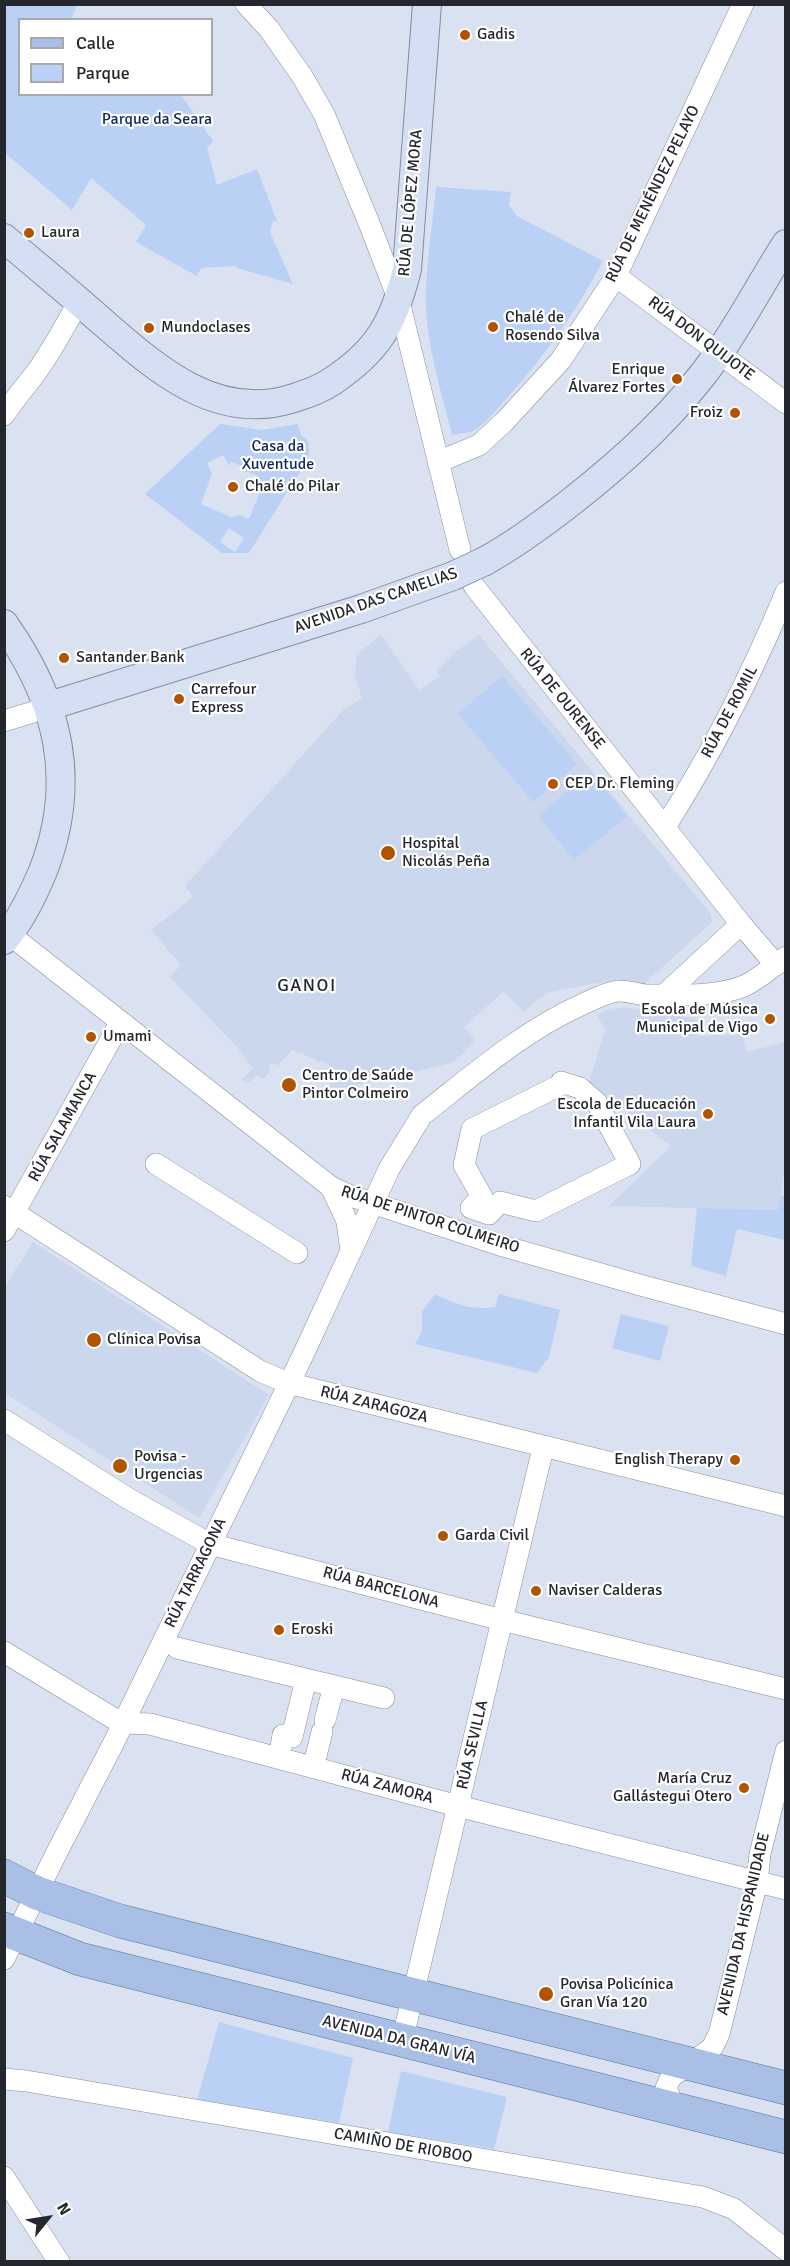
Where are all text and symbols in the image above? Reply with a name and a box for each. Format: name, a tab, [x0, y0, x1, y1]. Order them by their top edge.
legend	[18, 18, 213, 96]
place label: Gadis	[477, 25, 515, 45]
marker: Gadis	[458, 28, 472, 42]
text: Calle	[76, 32, 115, 54]
text: Parque	[76, 62, 130, 84]
street label: RÚA DE MENÉNDEZ PELAYO	[602, 102, 704, 286]
park label: Parque da Seara	[102, 110, 212, 130]
street label: RÚA DE LÓPEZ MORA	[395, 128, 427, 278]
place label: Laura	[41, 223, 80, 243]
marker: Laura	[22, 226, 36, 240]
street label: RÚA DON QUIJOTE	[644, 293, 758, 385]
place label: Chalé de Rosendo Silva	[505, 308, 600, 346]
place label: Mundoclases	[161, 318, 251, 338]
marker: Chalé de Rosendo Silva	[486, 320, 500, 334]
marker: Mundoclases	[142, 321, 156, 335]
place label: Enrique Álvarez Fortes	[568, 360, 665, 398]
marker: Enrique Álvarez Fortes	[670, 372, 684, 386]
place label: Froiz	[690, 403, 723, 423]
marker: Froiz	[728, 406, 742, 420]
park label: Casa da Xuventude	[242, 437, 314, 475]
place label: Chalé do Pilar	[245, 477, 340, 497]
marker: Chalé do Pilar	[226, 480, 240, 494]
street label: AVENIDA DAS CAMELIAS	[292, 564, 460, 638]
street label: RÚA DE OURENSE	[515, 644, 609, 754]
place label: Santander Bank	[76, 648, 185, 668]
marker: Santander Bank	[57, 651, 71, 665]
street label: RÚA DE ROMIL	[698, 663, 762, 761]
place label: Carrefour Express	[191, 680, 256, 718]
marker: Carrefour Express	[172, 692, 186, 706]
place label: CEP Dr. Fleming	[565, 774, 674, 794]
marker: CEP Dr. Fleming	[546, 777, 560, 791]
place label: Hospital Nicolás Peña	[402, 834, 490, 872]
marker: Hospital Nicolás Peña	[379, 844, 397, 862]
district label: GANOI	[277, 975, 337, 997]
place label: Escola de Música Municipal de Vigo	[636, 1000, 758, 1038]
marker: Escola de Música Municipal de Vigo	[763, 1012, 777, 1026]
place label: Umami	[103, 1027, 152, 1047]
marker: Umami	[84, 1030, 98, 1044]
place label: Centro de Saúde Pintor Colmeiro	[302, 1066, 414, 1104]
street label: RÚA SALAMANCA	[25, 1069, 101, 1185]
marker: Centro de Saúde Pintor Colmeiro	[280, 1076, 298, 1094]
place label: Escola de Educación Infantil Vila Laura	[557, 1095, 696, 1133]
marker: Escola de Educación Infantil Vila Laura	[701, 1107, 715, 1121]
street label: RÚA DE PINTOR COLMEIRO	[338, 1182, 522, 1258]
place label: Clínica Povisa	[107, 1330, 201, 1350]
marker: Clínica Povisa	[85, 1331, 103, 1349]
street label: RÚA ZARAGOZA	[318, 1382, 430, 1428]
place label: Povisa - Urgencias	[134, 1447, 203, 1485]
place label: English Therapy	[614, 1450, 723, 1470]
marker: English Therapy	[728, 1453, 742, 1467]
marker: Povisa - Urgencias	[111, 1457, 129, 1475]
street label: RÚA TARRAGONA	[161, 1515, 231, 1631]
place label: Garda Civil	[455, 1526, 529, 1546]
marker: Garda Civil	[436, 1529, 450, 1543]
street label: RÚA BARCELONA	[321, 1563, 441, 1613]
place label: Naviser Calderas	[548, 1581, 662, 1601]
marker: Naviser Calderas	[529, 1584, 543, 1598]
place label: Eroski	[291, 1620, 333, 1640]
marker: Eroski	[272, 1623, 286, 1637]
street label: RÚA SEVILLA	[453, 1698, 493, 1792]
street label: RÚA ZAMORA	[339, 1765, 435, 1809]
place label: María Cruz Gallástegui Otero	[613, 1769, 732, 1807]
marker: María Cruz Gallástegui Otero	[737, 1781, 751, 1795]
street label: AVENIDA DA HISPANIDADE	[714, 1831, 774, 2017]
place label: Povisa Policínica Gran Vía 120	[560, 1975, 674, 2013]
marker: Povisa Policínica Gran Vía 120	[537, 1985, 555, 2003]
street label: AVENIDA DA GRAN VÍA	[320, 2012, 478, 2068]
street label: CAMIÑO DE RIOBOO	[332, 2124, 474, 2168]
north arrow	[18, 2188, 78, 2248]
text: N	[52, 2199, 75, 2219]

